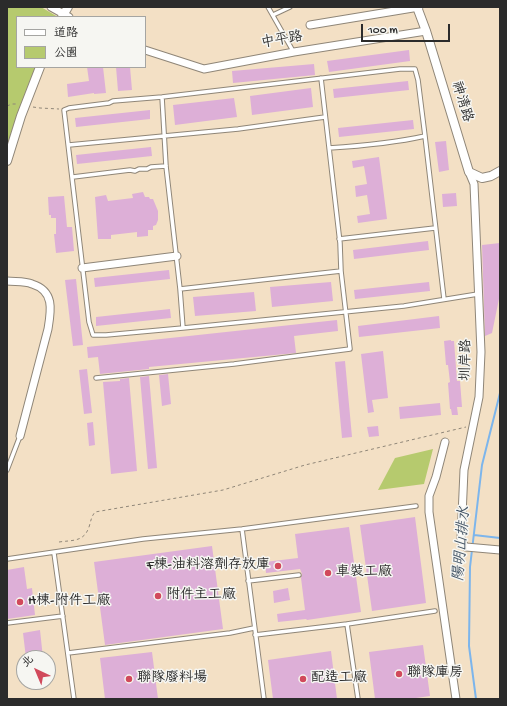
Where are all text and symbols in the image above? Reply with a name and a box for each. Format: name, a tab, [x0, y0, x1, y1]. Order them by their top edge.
legend	[16, 16, 146, 68]
scale bar	[363, 16, 452, 42]
text: 100 m	[368, 24, 398, 38]
text: 道路	[54, 27, 78, 41]
street label: 中平路	[260, 29, 304, 53]
text: 公園	[54, 47, 78, 61]
street label: 神清路	[447, 79, 475, 125]
street label: 圳岸路	[458, 339, 476, 381]
water label: 陽明山排水	[451, 506, 475, 582]
place label: F棟-油料溶劑存放庫	[146, 558, 270, 574]
marker: F棟-油料溶劑存放庫	[273, 561, 283, 571]
place label: 車裝工廠	[336, 565, 392, 581]
marker: 車裝工廠	[323, 568, 333, 578]
place label: 附件主工廠	[166, 588, 236, 604]
marker: 附件主工廠	[153, 591, 163, 601]
place label: H棟-附件工廠	[28, 594, 110, 610]
marker: H棟-附件工廠	[15, 597, 25, 607]
north arrow	[16, 650, 56, 690]
text: 北	[20, 654, 36, 670]
place label: 聯隊庫房	[407, 666, 463, 682]
marker: 聯隊庫房	[394, 669, 404, 679]
place label: 聯隊廢料場	[137, 671, 207, 687]
place label: 配造工廠	[311, 671, 367, 687]
marker: 聯隊廢料場	[124, 674, 134, 684]
marker: 配造工廠	[298, 674, 308, 684]

